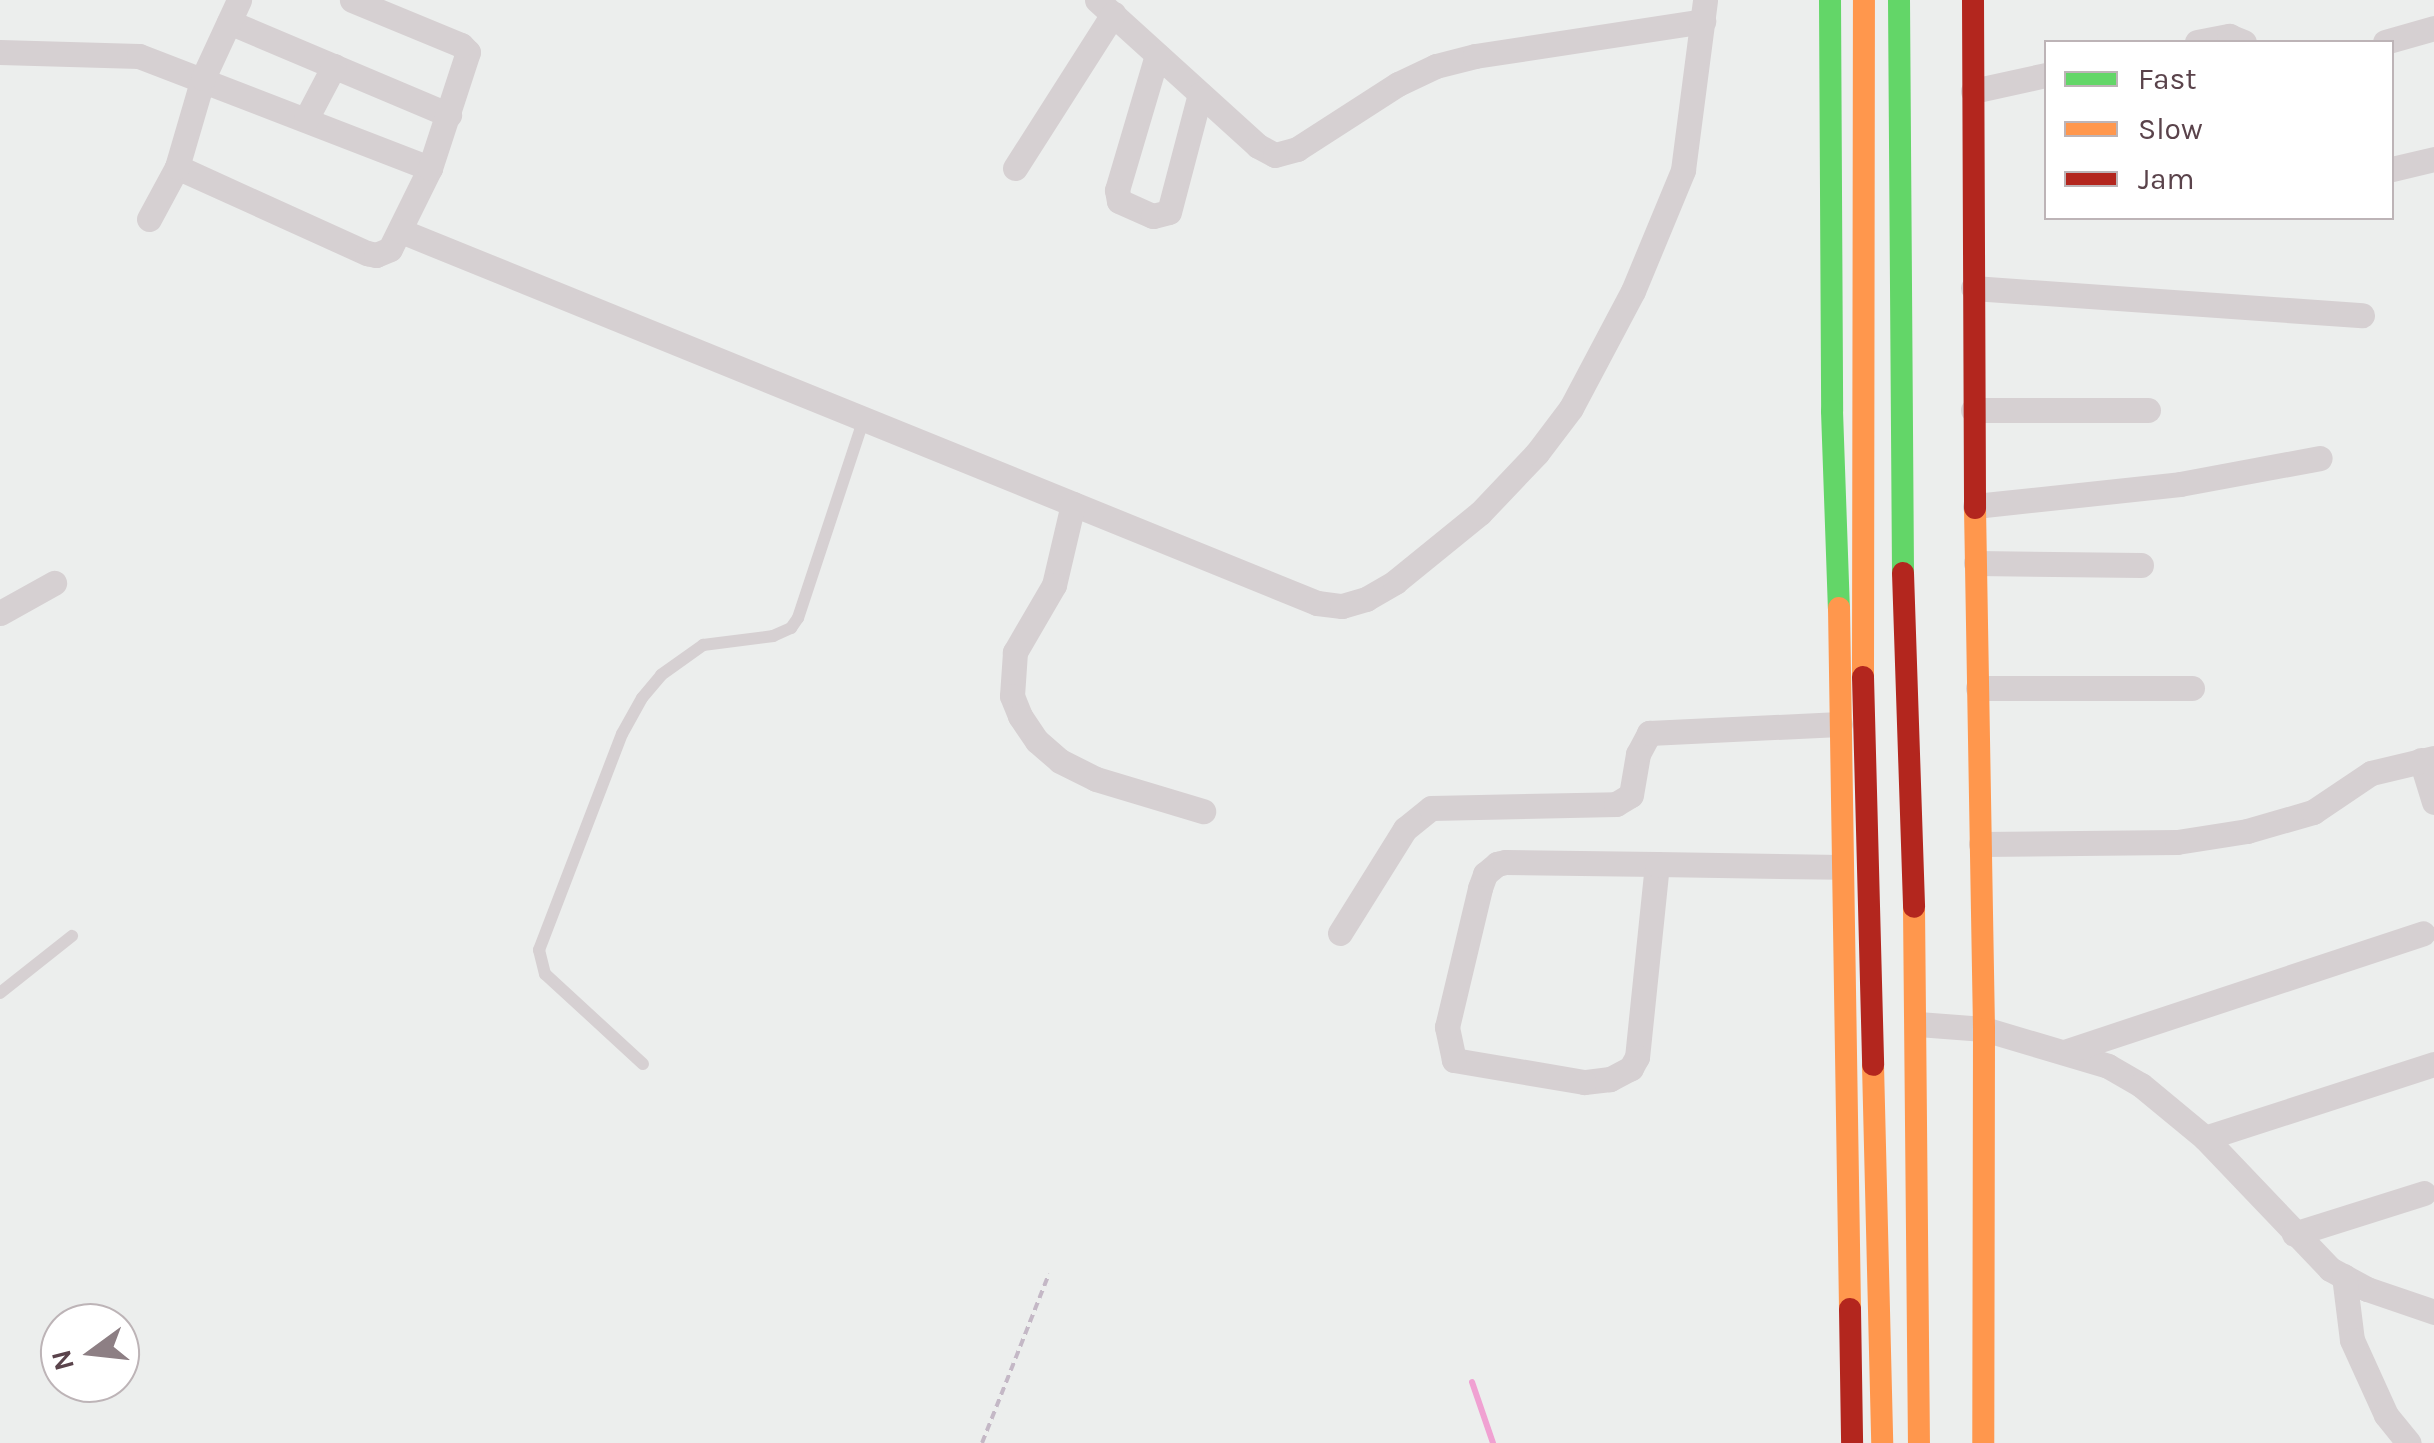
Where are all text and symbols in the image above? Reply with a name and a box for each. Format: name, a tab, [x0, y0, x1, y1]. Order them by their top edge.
legend	[2044, 40, 2394, 220]
text: Fast	[2138, 61, 2197, 97]
text: Slow	[2138, 111, 2203, 147]
text: Jam	[2138, 161, 2195, 197]
north arrow	[40, 1303, 140, 1403]
text: N	[44, 1346, 81, 1374]

